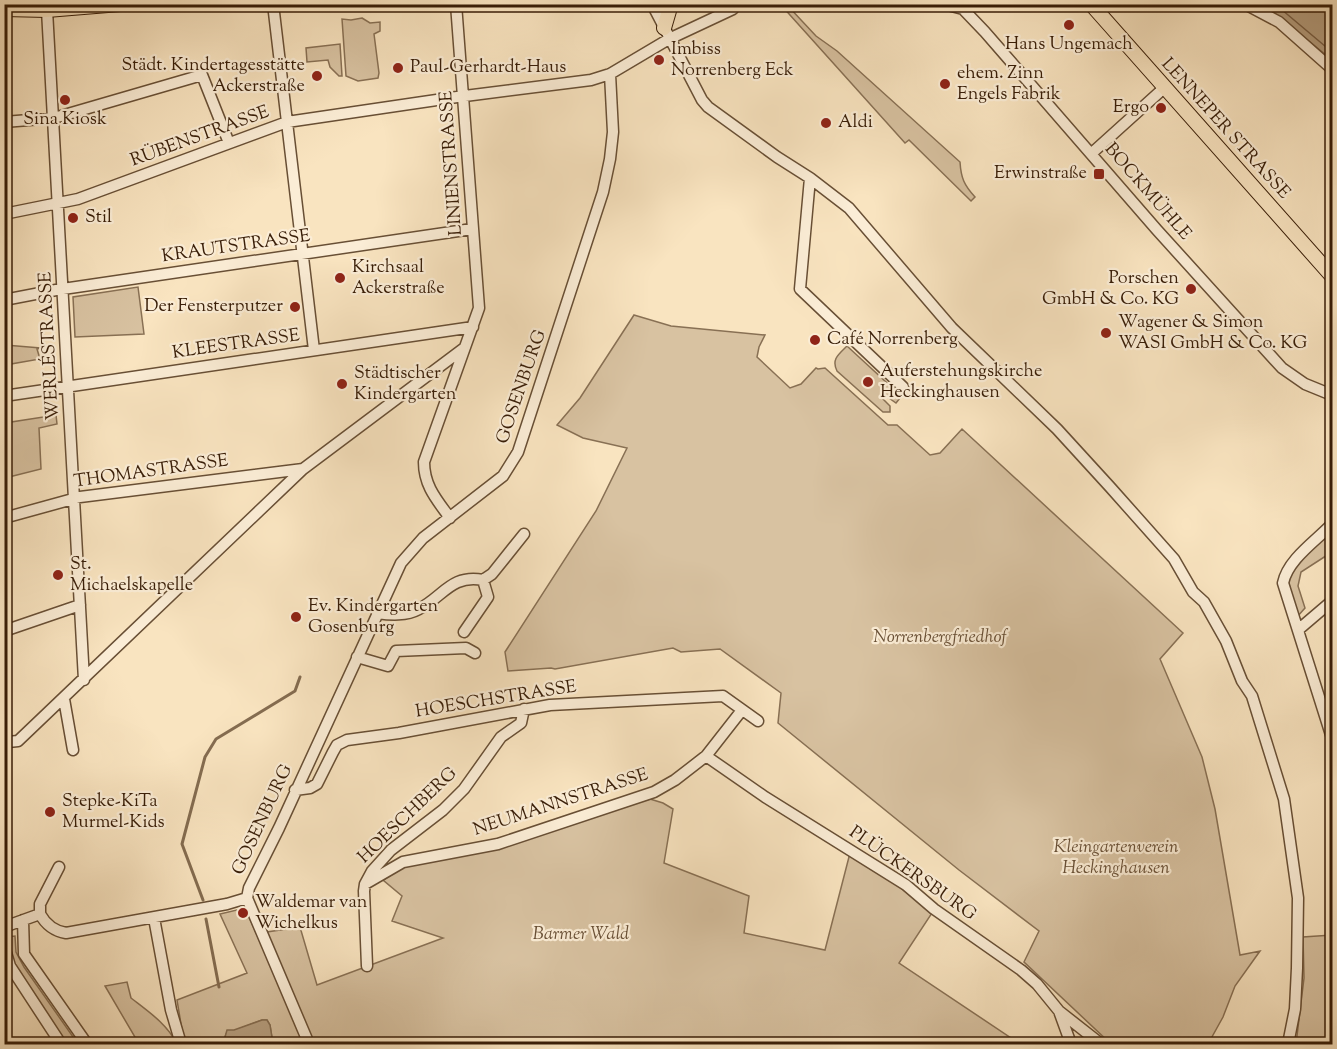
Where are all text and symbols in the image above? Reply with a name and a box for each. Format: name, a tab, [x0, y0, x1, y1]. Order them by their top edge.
marker: Hans Ungemach	[1062, 18, 1076, 32]
place label: Hans Ungemach	[1005, 32, 1133, 58]
place label: Imbiss Norrenberg Eck	[671, 37, 794, 84]
place label: Städt. Kindertagesstätte Ackerstraße	[121, 53, 305, 100]
marker: Imbiss Norrenberg Eck	[652, 53, 666, 67]
street label: LENNEPER STRASSE	[1154, 53, 1296, 205]
place label: Paul-Gerhardt-Haus	[410, 55, 566, 81]
marker: Paul-Gerhardt-Haus	[391, 61, 405, 75]
place label: ehem. Zinn Engels Fabrik	[957, 61, 1061, 108]
marker: Städt. Kindertagesstätte Ackerstraße	[310, 69, 324, 83]
marker: ehem. Zinn Engels Fabrik	[938, 77, 952, 91]
street label: LINIENSTRASSE	[434, 90, 470, 236]
marker: Sina Kiosk	[58, 93, 72, 107]
place label: Ergo	[1113, 95, 1149, 121]
street label: RÜBENSTRASSE	[127, 100, 273, 174]
marker: Ergo	[1154, 101, 1168, 115]
place label: Sina Kiosk	[23, 107, 107, 133]
place label: Aldi	[838, 110, 873, 136]
marker: Aldi	[819, 116, 833, 130]
street label: BOCKMÜHLE	[1097, 138, 1197, 246]
place label: Erwinstraße	[994, 161, 1087, 187]
marker: Erwinstraße	[1092, 167, 1106, 181]
place label: Stil	[85, 205, 112, 231]
marker: Stil	[66, 211, 80, 225]
street label: KRAUTSTRASSE	[160, 224, 312, 270]
place label: Kirchsaal Ackerstraße	[352, 255, 445, 302]
place label: Porschen GmbH & Co. KG	[1042, 266, 1179, 313]
street label: WERLÉSTRASSE	[33, 271, 67, 421]
marker: Kirchsaal Ackerstraße	[333, 271, 347, 285]
marker: Porschen GmbH & Co. KG	[1184, 282, 1198, 296]
place label: Der Fensterputzer	[144, 294, 283, 320]
marker: Der Fensterputzer	[288, 300, 302, 314]
place label: Wagener & Simon WASI GmbH & Co. KG	[1118, 310, 1307, 357]
street label: KLEESTRASSE	[171, 323, 302, 367]
street label: GOSENBURG	[490, 326, 554, 448]
marker: Wagener & Simon WASI GmbH & Co. KG	[1099, 326, 1113, 340]
place label: Café Norrenberg	[827, 327, 958, 353]
marker: Café Norrenberg	[808, 333, 822, 347]
place label: Auferstehungskirche Heckinghausen	[880, 359, 1042, 406]
place label: Städtischer Kindergarten	[354, 361, 457, 408]
marker: Auferstehungskirche Heckinghausen	[861, 375, 875, 389]
marker: Städtischer Kindergarten	[335, 377, 349, 391]
street label: THOMASTRASSE	[72, 448, 230, 496]
place label: St. Michaelskapelle	[70, 552, 193, 599]
marker: St. Michaelskapelle	[51, 568, 65, 582]
place label: Ev. Kindergarten Gosenburg	[308, 594, 439, 641]
marker: Ev. Kindergarten Gosenburg	[289, 610, 303, 624]
park label: Norrenbergfriedhof	[873, 625, 1008, 651]
street label: HOESCHSTRASSE	[414, 674, 579, 726]
street label: GOSENBURG	[226, 760, 300, 880]
street label: HOESCHBERG	[352, 762, 464, 870]
street label: NEUMANNSTRASSE	[470, 762, 652, 844]
place label: Stepke-KiTa Murmel-Kids	[62, 789, 165, 836]
marker: Stepke-KiTa Murmel-Kids	[43, 805, 57, 819]
street label: PLÜCKERSBURG	[843, 820, 981, 928]
park label: Kleingartenverein Heckinghausen	[1053, 835, 1179, 882]
place label: Waldemar van Wichelkus	[255, 890, 368, 937]
marker: Waldemar van Wichelkus	[236, 906, 250, 920]
park label: Barmer Wald	[533, 922, 629, 948]

